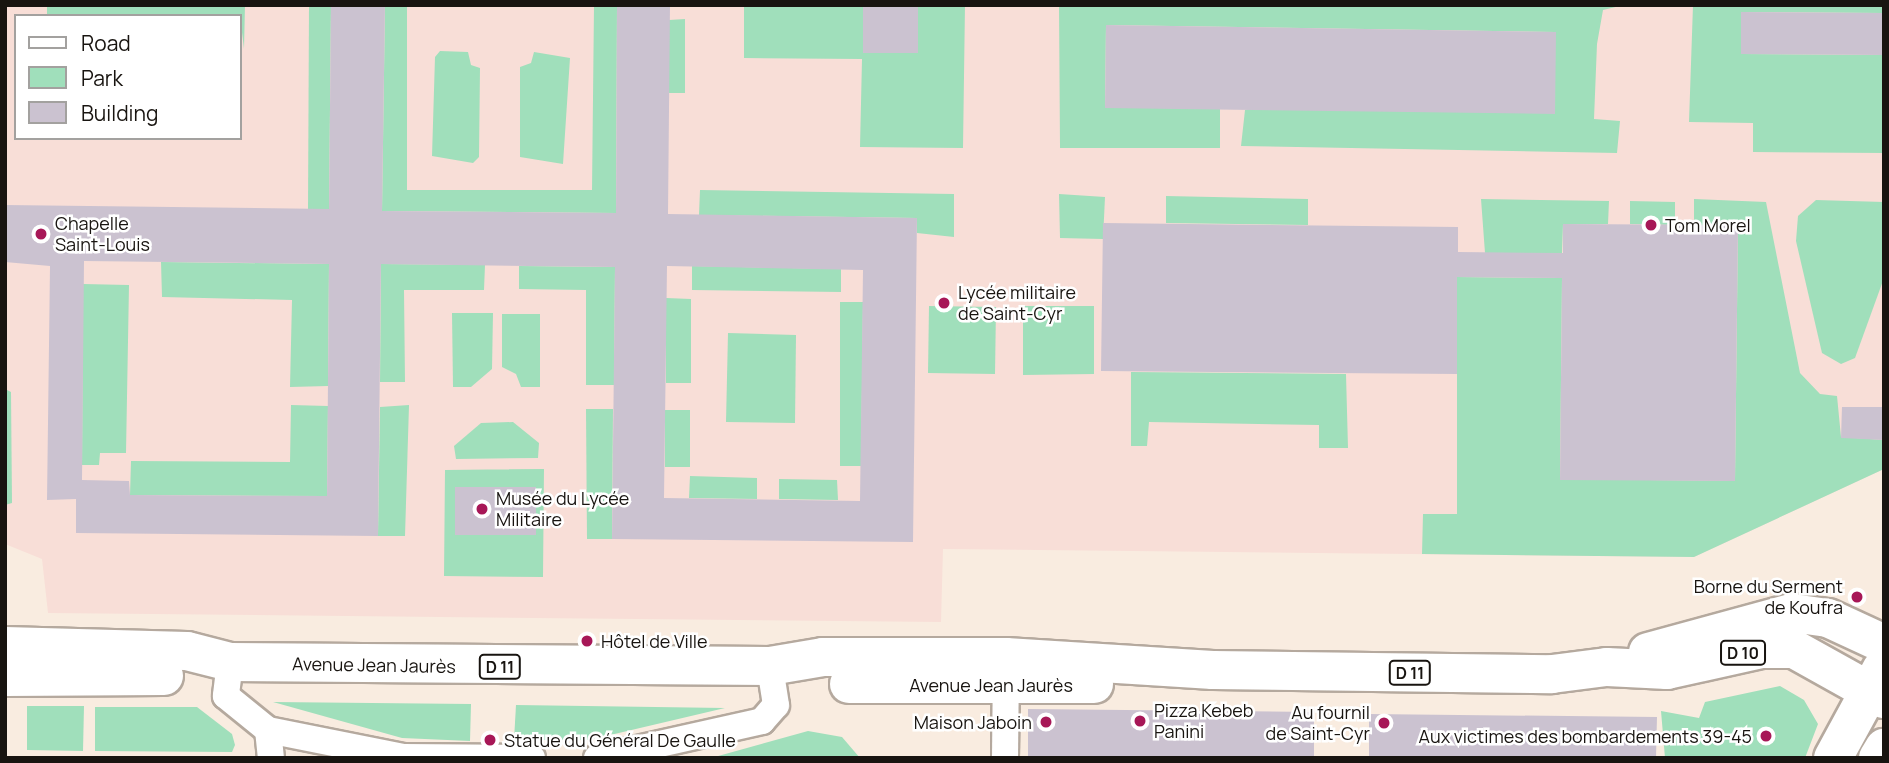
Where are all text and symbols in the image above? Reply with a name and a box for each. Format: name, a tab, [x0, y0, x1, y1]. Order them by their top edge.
legend	[14, 14, 242, 140]
text: Road	[81, 29, 131, 57]
text: Park	[81, 64, 123, 92]
text: Building	[81, 99, 158, 127]
place label: Chapelle Saint-Louis	[55, 213, 150, 256]
place label: Tom Morel	[1665, 214, 1751, 236]
marker: Tom Morel	[1643, 217, 1659, 233]
marker: Chapelle Saint-Louis	[33, 226, 49, 242]
place label: Lycée militaire de Saint-Cyr	[958, 282, 1076, 324]
marker: Lycée militaire de Saint-Cyr	[936, 295, 952, 311]
place label: Musée du Lycée Militaire	[496, 488, 629, 530]
marker: Musée du Lycée Militaire	[474, 501, 490, 517]
place label: Borne du Serment de Koufra	[1694, 576, 1843, 618]
marker: Borne du Serment de Koufra	[1849, 589, 1865, 605]
place label: Hôtel de Ville	[601, 630, 708, 652]
marker: Hôtel de Ville	[579, 633, 595, 649]
road number: D 10	[1718, 640, 1768, 666]
street label: Avenue Jean Jaurès	[292, 653, 456, 677]
road number: D 11	[477, 654, 523, 680]
road number: D 11	[1387, 660, 1433, 686]
street label: Avenue Jean Jaurès	[909, 674, 1073, 696]
place label: Pizza Kebeb Panini	[1154, 700, 1254, 742]
place label: Au fournil de Saint-Cyr	[1266, 702, 1370, 744]
place label: Maison Jaboin	[914, 711, 1032, 733]
marker: Pizza Kebeb Panini	[1132, 713, 1148, 729]
marker: Maison Jaboin	[1038, 714, 1054, 730]
marker: Au fournil de Saint-Cyr	[1376, 715, 1392, 731]
place label: Aux victimes des bombardements 39-45	[1419, 725, 1752, 747]
marker: Aux victimes des bombardements 39-45	[1758, 728, 1774, 744]
place label: Statue du Général De Gaulle	[504, 729, 736, 751]
marker: Statue du Général De Gaulle	[482, 732, 498, 748]

